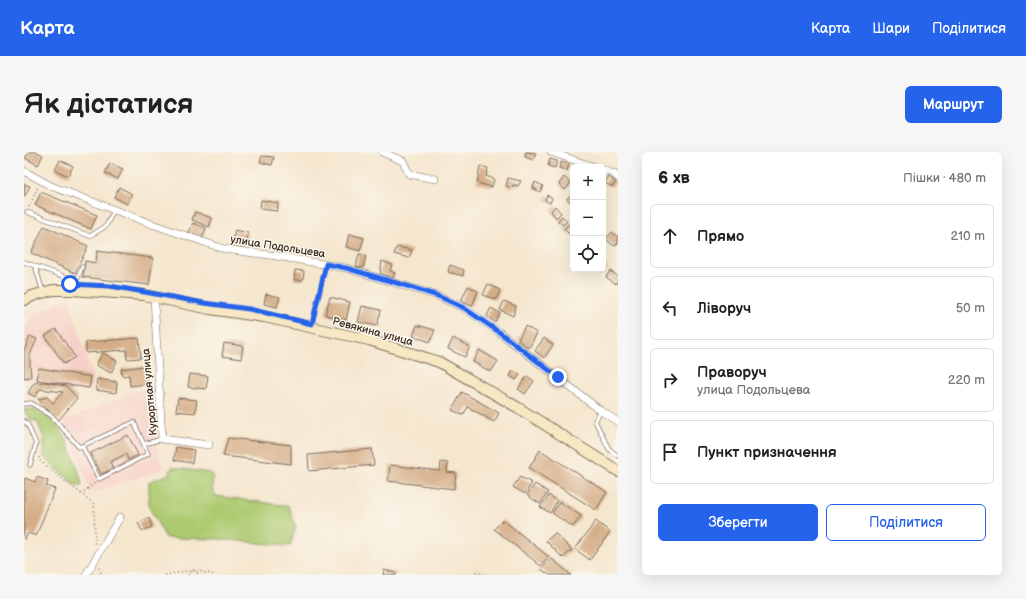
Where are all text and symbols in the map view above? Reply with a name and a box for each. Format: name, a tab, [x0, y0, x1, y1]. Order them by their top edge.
text: Карта	[20, 17, 74, 40]
text: Карта	[811, 20, 850, 37]
text: Шари	[872, 20, 910, 37]
text: Поділитися	[932, 20, 1006, 37]
button: Маршрут	[905, 86, 1002, 123]
text: Як дістатися	[24, 88, 193, 121]
map controls	[570, 164, 606, 272]
button: +	[570, 164, 606, 200]
text: 6 хв	[658, 168, 690, 188]
text: Пішки · 480 m	[903, 170, 986, 186]
button: −	[570, 200, 606, 236]
icon: ahead	[659, 225, 681, 247]
text: Прямо	[697, 227, 744, 246]
text: 210 m	[951, 228, 985, 244]
street label: улица Подольцева	[230, 233, 327, 260]
button: locate	[570, 236, 606, 272]
route start	[61, 275, 79, 293]
icon: left	[659, 297, 681, 319]
text: Ліворуч	[697, 299, 751, 318]
text: 50 m	[956, 300, 985, 316]
street label: Ревякина улица	[331, 314, 415, 349]
street label: Курортная улица	[139, 347, 160, 436]
text: Праворуч	[697, 363, 767, 382]
route end	[549, 368, 567, 386]
icon: right	[659, 369, 681, 391]
text: 220 m	[948, 372, 985, 388]
text: улица Подольцева	[697, 382, 810, 398]
icon: arrive	[659, 441, 681, 463]
text: Пункт призначення	[697, 443, 837, 462]
button: Зберегти	[658, 504, 818, 541]
button: Поділитися	[826, 504, 986, 541]

